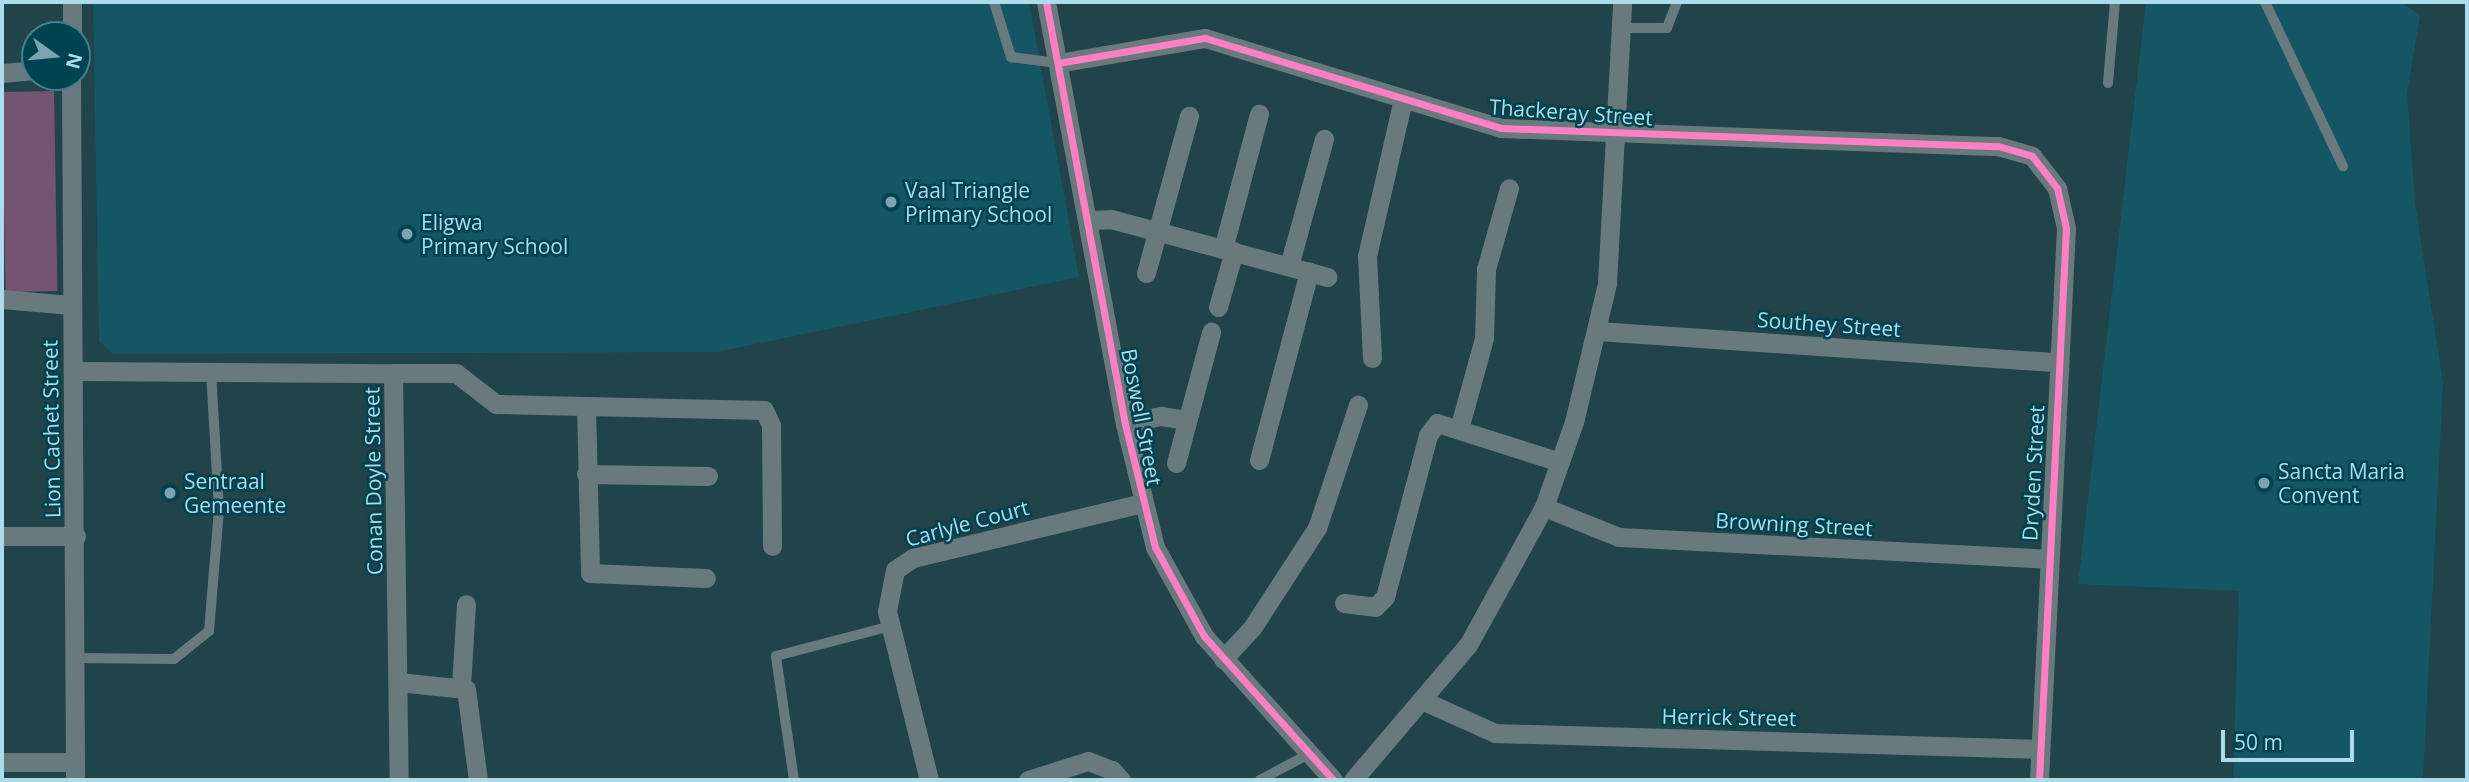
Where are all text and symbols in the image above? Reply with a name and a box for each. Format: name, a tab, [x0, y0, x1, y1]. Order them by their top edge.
north arrow	[21, 21, 91, 91]
text: N	[60, 50, 89, 72]
street label: Thackeray Street	[1488, 94, 1654, 130]
place label: Vaal Triangle Primary School	[905, 177, 1052, 227]
marker: Vaal Triangle Primary School	[883, 194, 899, 210]
place label: Eligwa Primary School	[421, 209, 568, 259]
marker: Eligwa Primary School	[399, 226, 415, 242]
street label: Southey Street	[1756, 306, 1902, 342]
street label: Lion Cachet Street	[37, 340, 65, 518]
street label: Boswell Street	[1116, 346, 1168, 488]
street label: Conan Doyle Street	[359, 387, 387, 575]
street label: Dryden Street	[2017, 404, 2049, 542]
place label: Sancta Maria Convent	[2278, 458, 2405, 508]
place label: Sentraal Gemeente	[184, 468, 286, 518]
marker: Sancta Maria Convent	[2256, 475, 2272, 491]
marker: Sentraal Gemeente	[162, 485, 178, 501]
street label: Carlyle Court	[903, 494, 1031, 552]
street label: Browning Street	[1715, 507, 1873, 541]
street label: Herrick Street	[1661, 703, 1797, 731]
scale bar	[2224, 716, 2357, 760]
text: 50 m	[2234, 728, 2283, 756]

